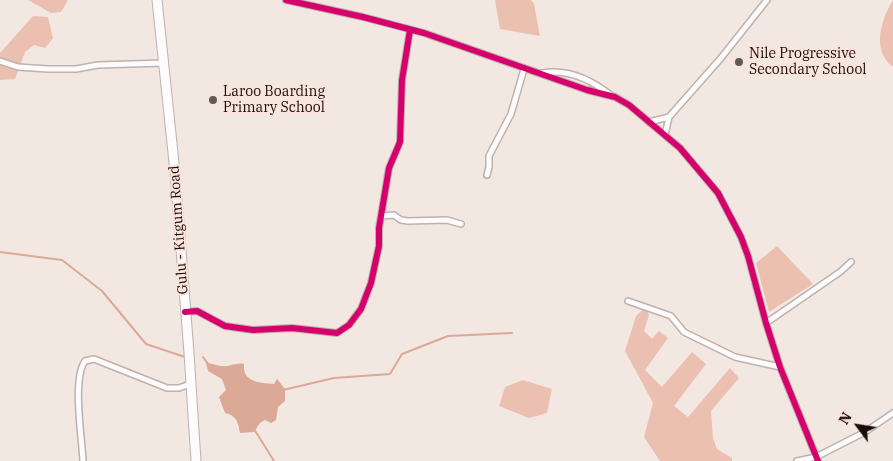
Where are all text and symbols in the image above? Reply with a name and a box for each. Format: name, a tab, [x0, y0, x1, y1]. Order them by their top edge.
place label: Nile Progressive Secondary School	[749, 46, 866, 78]
marker: Nile Progressive Secondary School	[733, 56, 745, 68]
place label: Laroo Boarding Primary School	[223, 84, 325, 116]
marker: Laroo Boarding Primary School	[207, 94, 219, 106]
street label: Gulu - Kitgum Road	[166, 165, 192, 295]
north arrow	[833, 401, 883, 451]
text: N	[835, 409, 856, 428]

